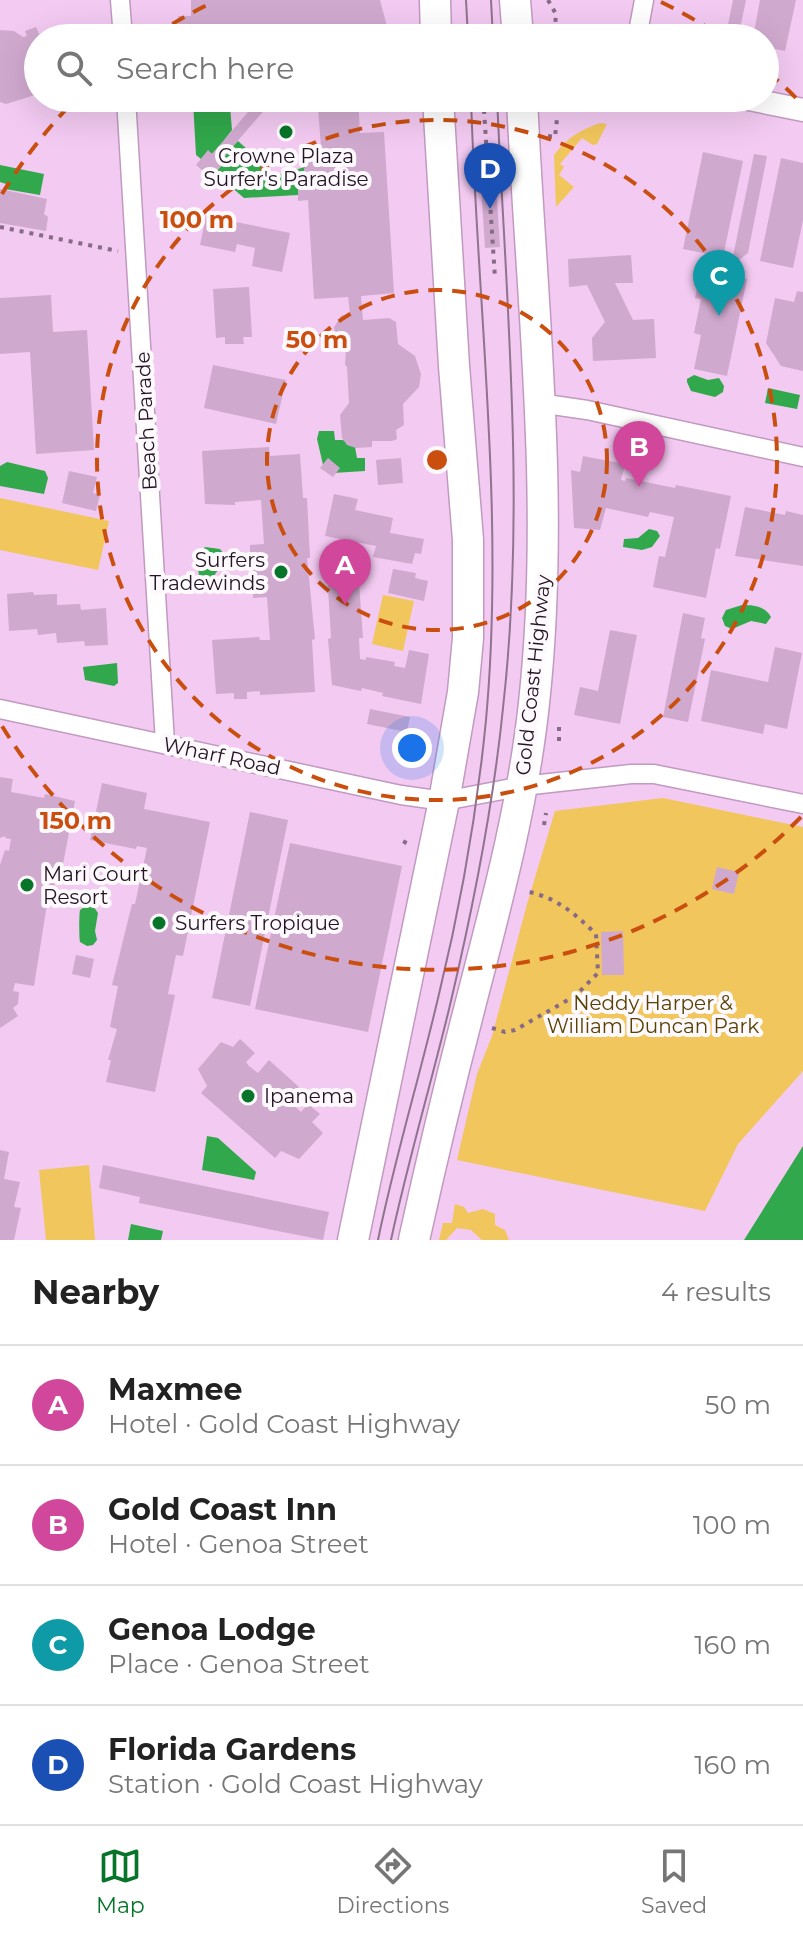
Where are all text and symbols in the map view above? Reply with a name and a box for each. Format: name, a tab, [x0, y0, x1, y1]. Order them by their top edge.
search box	[24, 24, 779, 112]
icon: search	[52, 46, 96, 90]
text: Search here	[116, 50, 294, 87]
marker: Crowne Plaza Surfer's Paradise	[277, 123, 295, 141]
pin: D	[464, 143, 516, 209]
place label: Crowne Plaza Surfer's Paradise	[203, 144, 369, 191]
text: 100 m	[160, 205, 234, 234]
pin: C	[693, 250, 745, 316]
text: 50 m	[286, 325, 348, 354]
street label: Beach Parade	[130, 351, 162, 491]
pin: B	[613, 421, 665, 487]
centre of rings	[423, 446, 451, 474]
pin: A	[319, 539, 371, 605]
place label: Surfers Tradewinds	[150, 548, 265, 595]
marker: Surfers Tradewinds	[272, 563, 290, 581]
street label: Gold Coast Highway	[511, 573, 555, 776]
your location	[392, 728, 432, 768]
street label: Wharf Road	[161, 732, 283, 780]
text: 150 m	[40, 806, 112, 835]
place label: Mari Court Resort	[43, 862, 149, 909]
marker: Mari Court Resort	[18, 876, 36, 894]
place label: Surfers Tropique	[175, 911, 340, 935]
marker: Surfers Tropique	[150, 914, 168, 932]
park label: Neddy Harper & William Duncan Park	[547, 991, 759, 1038]
place label: Ipanema	[264, 1084, 354, 1108]
marker: Ipanema	[239, 1087, 257, 1105]
text: Nearby	[32, 1271, 159, 1313]
text: 4 results	[661, 1276, 771, 1308]
text: Maxmee	[108, 1371, 242, 1408]
text: A	[48, 1389, 68, 1421]
text: 50 m	[705, 1389, 771, 1421]
text: Hotel · Gold Coast Highway	[108, 1408, 460, 1440]
text: Gold Coast Inn	[108, 1491, 337, 1528]
text: B	[48, 1509, 68, 1541]
text: 100 m	[693, 1509, 771, 1541]
text: Hotel · Genoa Street	[108, 1528, 369, 1560]
text: Genoa Lodge	[108, 1611, 316, 1648]
text: C	[49, 1629, 67, 1661]
text: 160 m	[694, 1629, 771, 1661]
text: Place · Genoa Street	[108, 1648, 370, 1680]
text: Florida Gardens	[108, 1731, 356, 1768]
text: D	[47, 1749, 69, 1781]
text: 160 m	[694, 1749, 771, 1781]
text: Station · Gold Coast Highway	[108, 1768, 483, 1800]
tab: Map	[96, 1844, 145, 1919]
tab: Directions	[337, 1844, 449, 1919]
tab: Saved	[641, 1844, 707, 1919]

